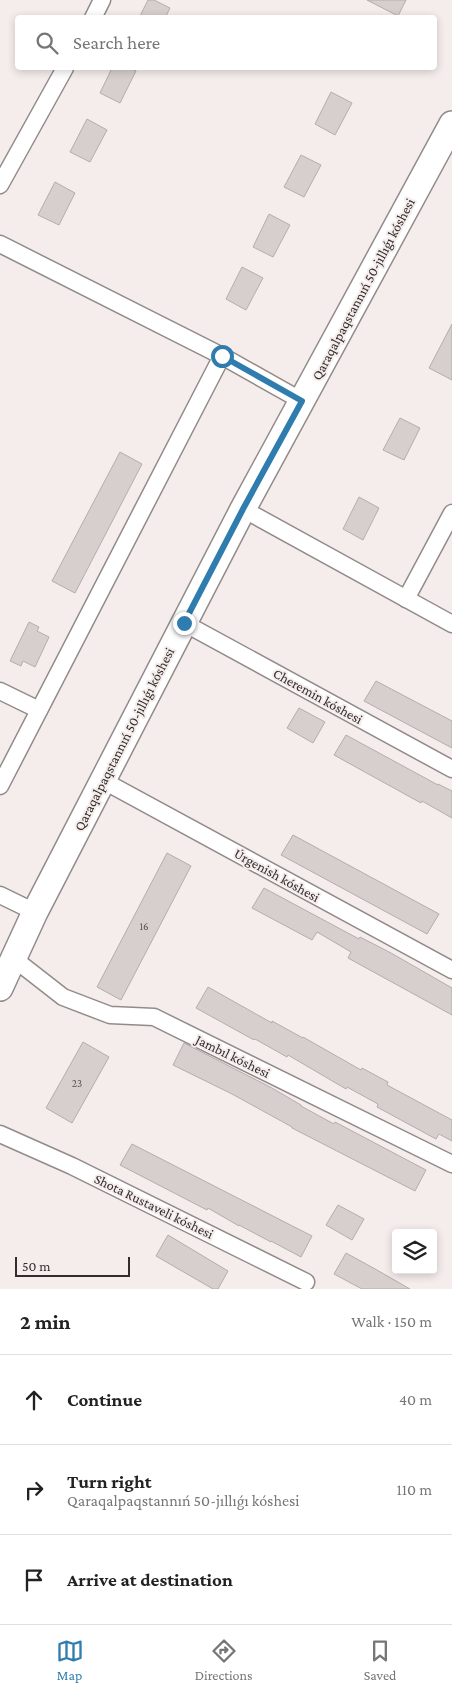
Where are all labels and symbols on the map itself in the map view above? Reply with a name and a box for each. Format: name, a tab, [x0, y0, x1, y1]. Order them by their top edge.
street label: Qaraqalpaqstannıń 50-jıllıǵı kóshesi	[308, 195, 419, 383]
route start	[211, 345, 234, 368]
route end	[173, 612, 196, 635]
street label: Qaraqalpaqstannıń 50-jıllıǵı kóshesi	[71, 644, 178, 834]
street label: Cheremin kóshesi	[271, 665, 366, 727]
street label: Úrgenish kóshesi	[231, 845, 323, 905]
house number: 16	[139, 920, 149, 932]
street label: Jambıl kóshesi	[191, 1030, 273, 1081]
house number: 23	[72, 1077, 82, 1089]
street label: Shota Rustaveli kóshesi	[92, 1170, 216, 1242]
scale bar	[15, 1254, 130, 1277]

